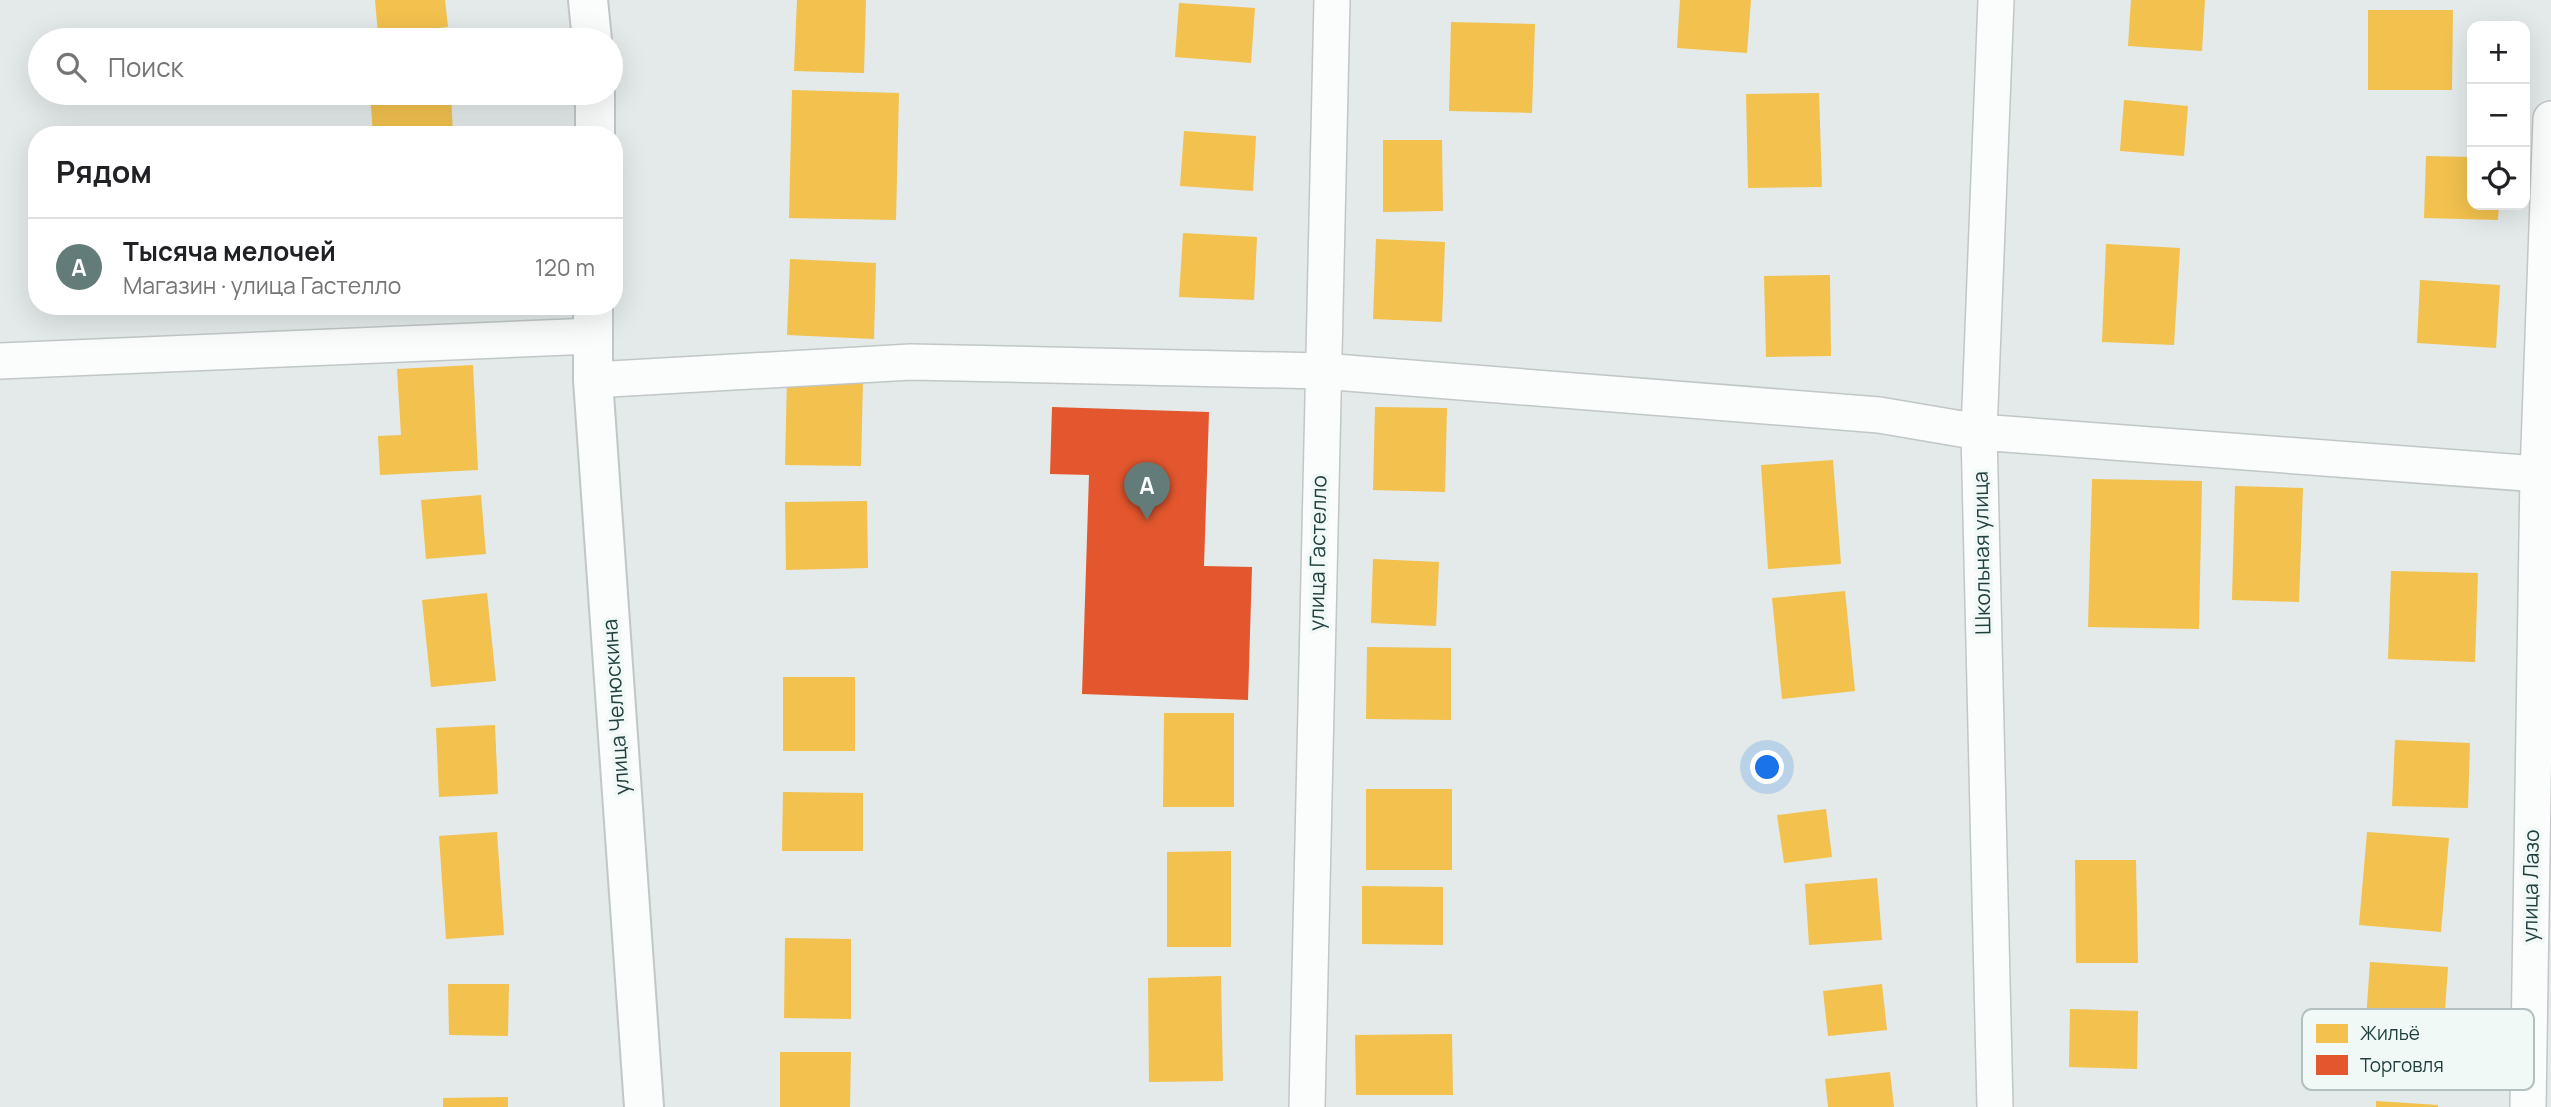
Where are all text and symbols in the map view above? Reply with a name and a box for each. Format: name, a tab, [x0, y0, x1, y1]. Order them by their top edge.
map controls	[2467, 21, 2530, 210]
button: +	[2467, 21, 2530, 84]
search box	[28, 28, 623, 105]
icon: search	[52, 48, 90, 86]
text: Поиск	[108, 49, 183, 85]
button: −	[2467, 84, 2530, 147]
button: locate	[2467, 147, 2530, 210]
text: Рядом	[56, 151, 152, 192]
text: Тысяча мелочей	[123, 233, 336, 269]
text: A	[71, 251, 87, 283]
text: 120 m	[535, 251, 595, 283]
text: Магазин · улица Гастелло	[123, 269, 401, 301]
pin: A	[1124, 462, 1170, 520]
street label: Школьная улица	[1966, 471, 1996, 635]
street label: улица Гастелло	[1302, 475, 1332, 631]
street label: улица Челюскина	[595, 618, 635, 796]
your location	[1750, 750, 1784, 784]
street label: улица Лазо	[2515, 829, 2545, 943]
legend	[2302, 1009, 2534, 1090]
text: Жильё	[2360, 1020, 2420, 1046]
text: Торговля	[2360, 1052, 2444, 1078]

